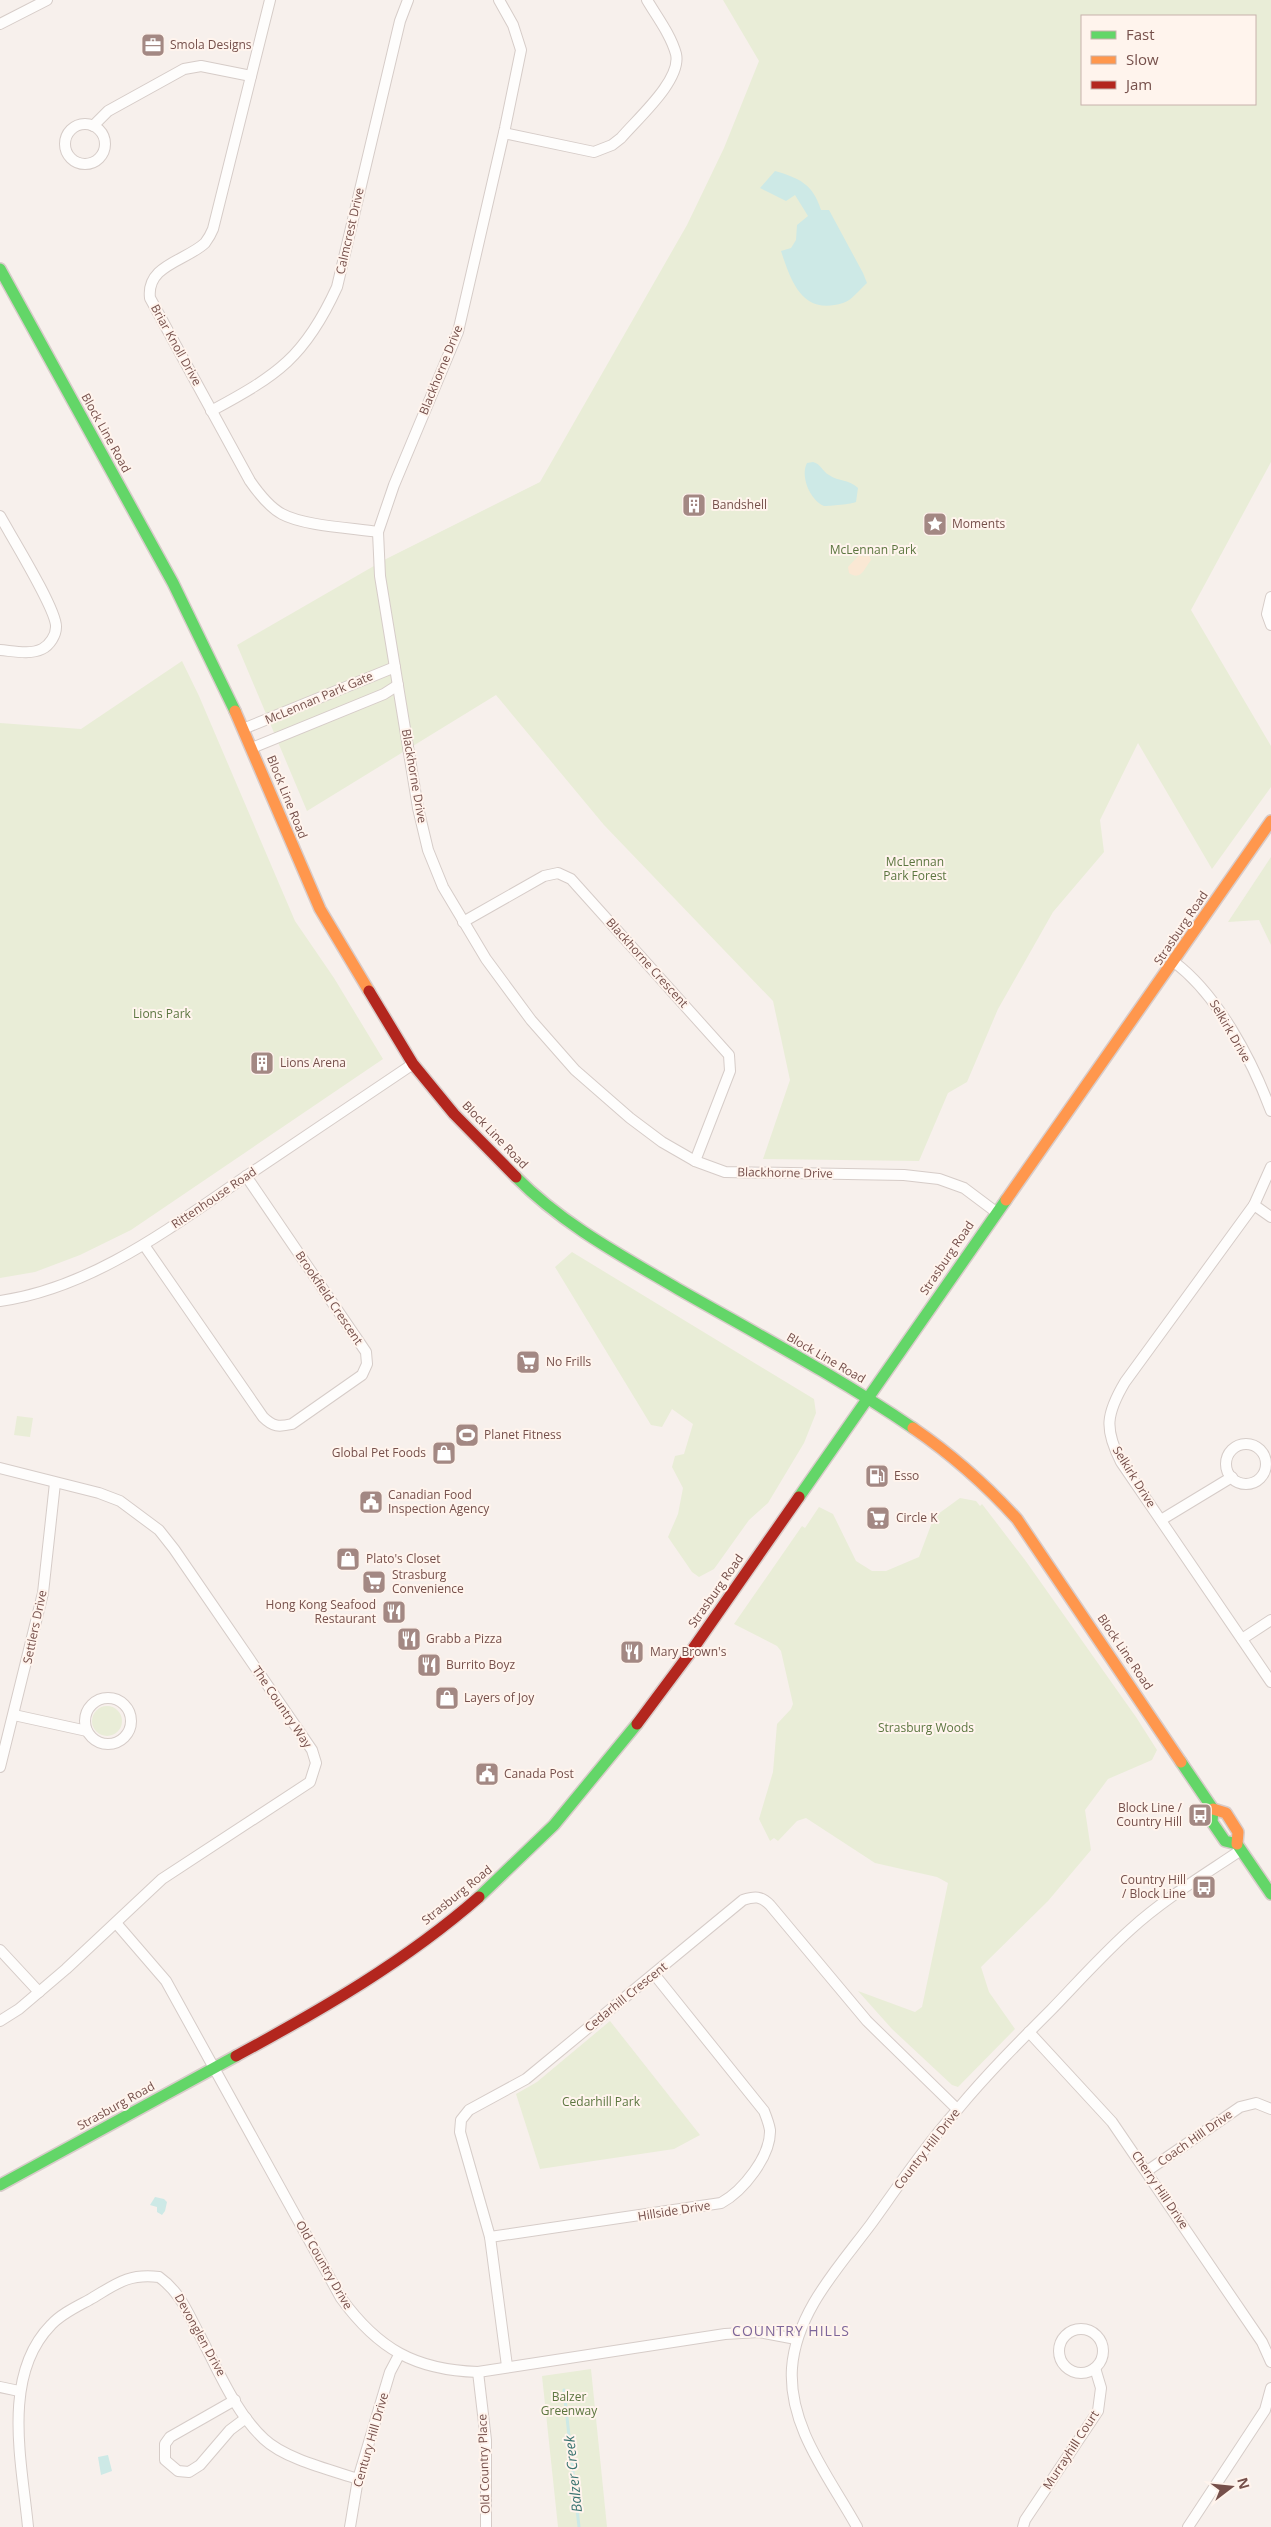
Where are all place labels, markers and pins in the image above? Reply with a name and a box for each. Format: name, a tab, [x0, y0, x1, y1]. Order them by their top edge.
office icon: Smola Designs	[140, 32, 166, 58]
place label: Smola Designs	[170, 36, 252, 53]
building icon: Bandshell	[681, 492, 707, 518]
place label: Bandshell	[712, 496, 767, 513]
place icon: Moments	[922, 511, 948, 537]
place label: Moments	[952, 515, 1005, 532]
building icon: Lions Arena	[249, 1050, 275, 1076]
place label: Lions Arena	[280, 1054, 346, 1071]
supermarket icon: No Frills	[515, 1349, 541, 1375]
place label: No Frills	[546, 1353, 592, 1370]
sports icon: Planet Fitness	[454, 1422, 480, 1448]
place label: Planet Fitness	[484, 1426, 562, 1443]
shop icon: Global Pet Foods	[431, 1440, 457, 1466]
place label: Global Pet Foods	[332, 1444, 426, 1461]
fuel station icon: Esso	[864, 1463, 890, 1489]
place label: Esso	[894, 1467, 919, 1484]
place label: Canadian Food Inspection Agency	[388, 1486, 490, 1517]
public building icon: Canadian Food Inspection Agency	[358, 1489, 384, 1515]
supermarket icon: Circle K	[865, 1505, 891, 1531]
place label: Circle K	[896, 1509, 938, 1526]
shop icon: Plato's Closet	[335, 1546, 361, 1572]
place label: Plato's Closet	[366, 1550, 440, 1567]
place label: Strasburg Convenience	[392, 1566, 464, 1597]
supermarket icon: Strasburg Convenience	[361, 1569, 387, 1595]
place label: Hong Kong Seafood Restaurant	[266, 1596, 376, 1627]
restaurant icon: Hong Kong Seafood Restaurant	[381, 1599, 407, 1625]
restaurant icon: Grabb a Pizza	[396, 1626, 422, 1652]
place label: Grabb a Pizza	[426, 1630, 502, 1647]
restaurant icon: Mary Brown's	[619, 1639, 645, 1665]
place label: Mary Brown's	[650, 1643, 727, 1660]
restaurant icon: Burrito Boyz	[416, 1652, 442, 1678]
place label: Burrito Boyz	[446, 1656, 516, 1673]
shop icon: Layers of Joy	[434, 1685, 460, 1711]
place label: Layers of Joy	[464, 1689, 535, 1706]
public building icon: Canada Post	[474, 1761, 500, 1787]
place label: Canada Post	[504, 1765, 574, 1782]
place label: Block Line / Country Hill	[1116, 1799, 1183, 1830]
bus stop icon: Block Line / Country Hill	[1187, 1802, 1213, 1828]
place label: Country Hill / Block Line	[1120, 1871, 1186, 1902]
bus stop icon: Country Hill / Block Line	[1191, 1874, 1217, 1900]

